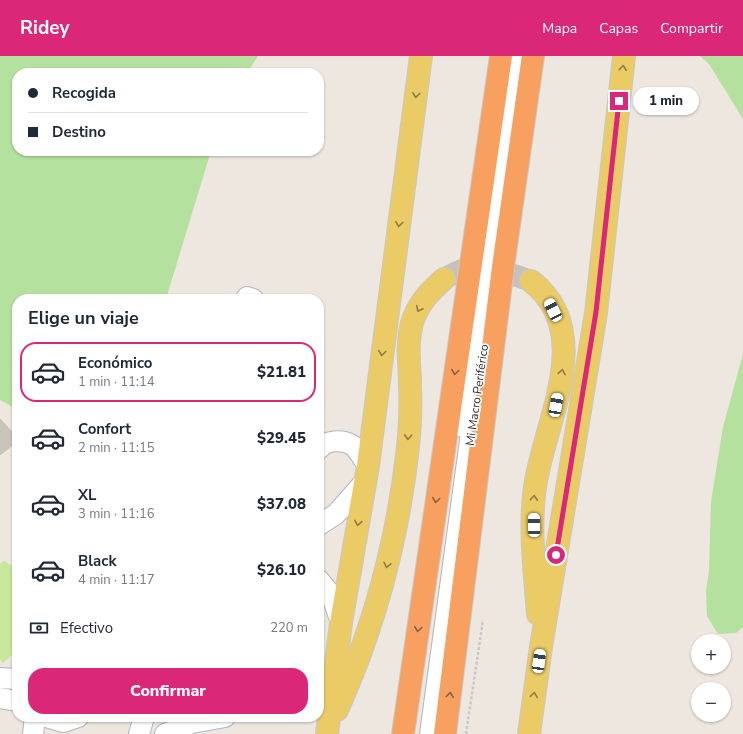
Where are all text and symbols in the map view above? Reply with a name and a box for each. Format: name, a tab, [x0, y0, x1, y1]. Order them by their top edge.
text: Ridey	[20, 15, 69, 41]
text: Mapa	[542, 19, 577, 38]
text: Capas	[599, 19, 638, 38]
text: Compartir	[660, 19, 723, 38]
one-way arrow	[618, 65, 627, 71]
text: Recogida	[52, 83, 116, 103]
callout: 1 min	[633, 87, 699, 115]
one-way arrow	[411, 92, 420, 98]
route end	[610, 92, 628, 110]
text: 1 min	[649, 92, 683, 110]
text: Destino	[52, 122, 106, 142]
one-way arrow	[395, 221, 404, 227]
car	[542, 297, 564, 323]
one-way arrow	[416, 304, 423, 312]
text: Elige un viaje	[28, 306, 139, 330]
street label: Mi Macro Periférico	[462, 343, 492, 447]
one-way arrow	[378, 349, 387, 356]
text: Económico	[78, 353, 152, 373]
icon: car	[30, 354, 66, 390]
text: $21.81	[257, 362, 306, 382]
one-way arrow	[557, 368, 566, 375]
one-way arrow	[451, 369, 460, 375]
text: 1 min · 11:14	[78, 373, 154, 391]
car	[548, 392, 564, 418]
text: Confort	[78, 419, 131, 439]
icon: car	[30, 420, 66, 456]
text: $29.45	[257, 428, 306, 448]
one-way arrow	[404, 434, 413, 440]
text: 2 min · 11:15	[78, 439, 154, 457]
text: XL	[78, 485, 97, 505]
icon: car	[30, 486, 66, 522]
text: $37.08	[257, 494, 306, 514]
one-way arrow	[530, 495, 539, 501]
one-way arrow	[432, 497, 441, 503]
text: 3 min · 11:16	[78, 505, 154, 523]
car	[528, 513, 540, 537]
one-way arrow	[354, 520, 363, 526]
route start	[547, 546, 565, 564]
text: Black	[78, 551, 116, 571]
icon: car	[30, 552, 66, 588]
text: $26.10	[257, 560, 306, 580]
one-way arrow	[384, 561, 392, 568]
text: 4 min · 11:17	[78, 571, 154, 589]
icon: cash	[28, 617, 50, 639]
text: Efectivo	[60, 618, 113, 638]
text: 220 m	[270, 619, 308, 637]
one-way arrow	[414, 626, 423, 632]
map controls	[691, 634, 731, 722]
button: +	[691, 634, 731, 674]
car	[531, 648, 547, 674]
button: Confirmar	[28, 668, 308, 714]
button: −	[691, 682, 731, 722]
one-way arrow	[446, 692, 455, 698]
one-way arrow	[529, 692, 538, 698]

